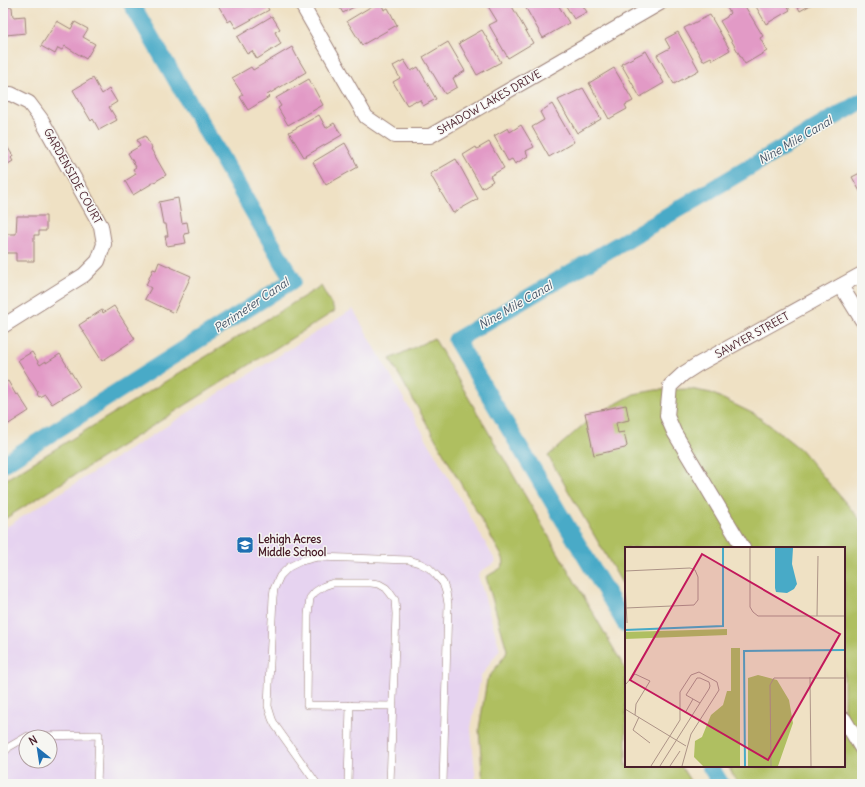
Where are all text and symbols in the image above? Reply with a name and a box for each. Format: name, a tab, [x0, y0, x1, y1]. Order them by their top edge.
street label: SHADOW LAKES DRIVE	[434, 66, 544, 138]
water label: Nine Mile Canal	[755, 112, 837, 167]
street label: GARDENSIDE COURT	[41, 126, 105, 226]
water label: Perimeter Canal	[211, 273, 293, 336]
water label: Nine Mile Canal	[475, 277, 557, 332]
street label: SAWYER STREET	[713, 309, 792, 361]
place label: Lehigh Acres Middle School	[258, 532, 326, 559]
school or university icon: Lehigh Acres Middle School	[235, 535, 255, 555]
inset map	[625, 547, 845, 767]
north arrow	[18, 729, 58, 769]
text: N	[26, 732, 40, 748]

